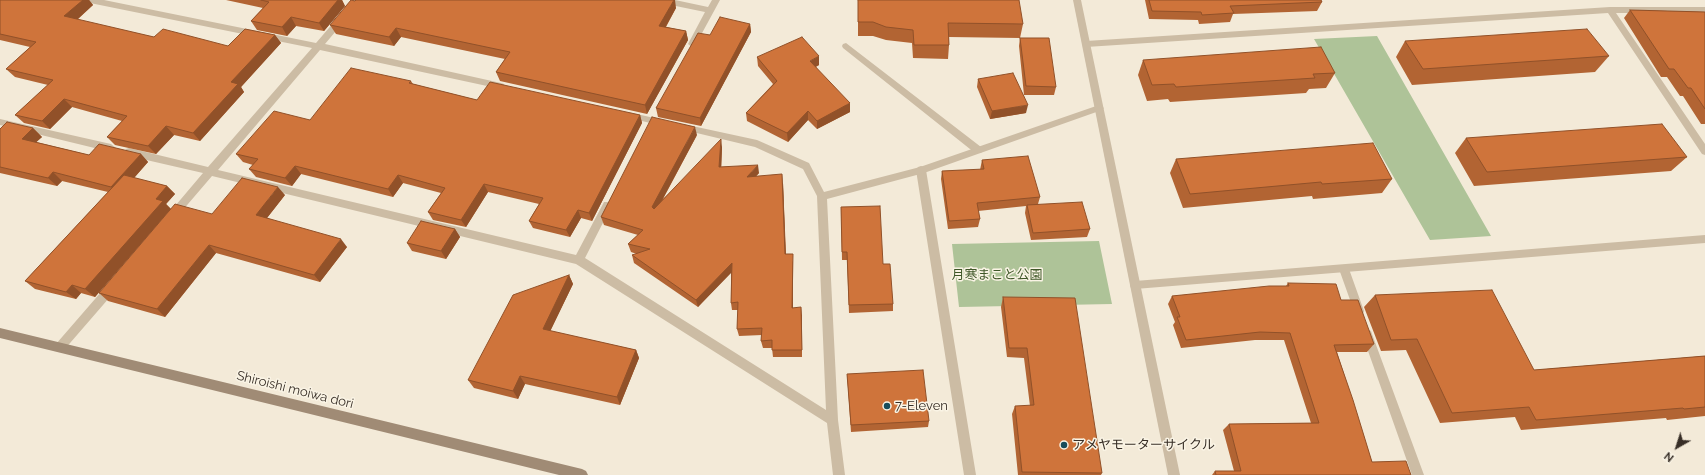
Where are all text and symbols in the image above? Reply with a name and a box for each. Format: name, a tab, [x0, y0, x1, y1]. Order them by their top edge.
park label: 月寒まこと公園	[952, 267, 1042, 283]
street label: Shiroishi moiwa dori	[235, 368, 355, 412]
place label: 7-Eleven	[895, 398, 948, 414]
marker: 7-Eleven	[882, 401, 892, 411]
north arrow	[1657, 427, 1697, 467]
place label: アメヤモーターサイクル	[1072, 437, 1215, 453]
marker: アメヤモーターサイクル	[1059, 440, 1069, 450]
text: N	[1662, 449, 1676, 464]

